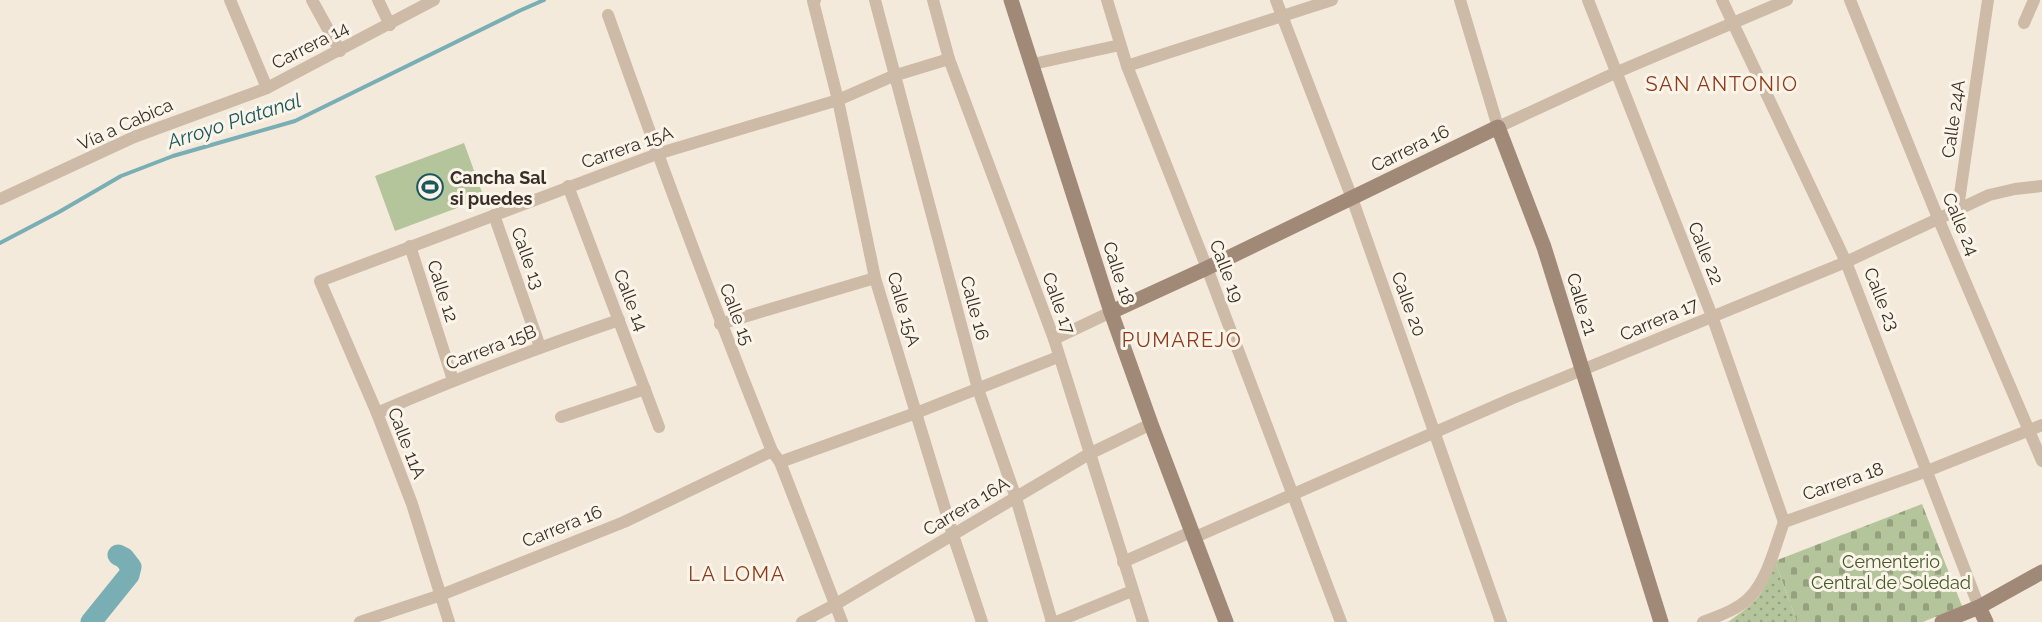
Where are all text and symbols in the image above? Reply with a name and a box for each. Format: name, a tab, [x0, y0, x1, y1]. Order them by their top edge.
street label: Carrera 14	[268, 17, 352, 73]
district label: SAN ANTONIO	[1646, 72, 1798, 96]
street label: Calle 24A	[1937, 79, 1969, 159]
water label: Arroyo Platanal	[163, 88, 304, 154]
street label: Vía a Cabica	[74, 94, 176, 154]
street label: Carrera 16	[1368, 120, 1453, 176]
street label: Carrera 15A	[578, 122, 676, 172]
place label: Cancha Sal si puedes	[450, 167, 547, 209]
sports icon: Cancha Sal si puedes	[415, 172, 445, 202]
street label: Calle 24	[1938, 189, 1984, 259]
street label: Calle 22	[1684, 219, 1728, 287]
street label: Calle 13	[507, 224, 549, 292]
street label: Calle 19	[1205, 237, 1249, 305]
street label: Calle 18	[1099, 239, 1139, 307]
street label: Calle 12	[423, 257, 463, 325]
street label: Calle 23	[1860, 264, 1904, 334]
street label: Calle 14	[610, 266, 652, 334]
street label: Calle 15A	[883, 269, 925, 349]
street label: Calle 17	[1038, 269, 1080, 337]
street label: Calle 20	[1388, 269, 1430, 339]
street label: Calle 21	[1563, 270, 1602, 338]
street label: Calle 16	[956, 274, 994, 343]
street label: Calle 15	[716, 280, 758, 348]
street label: Carrera 17	[1617, 293, 1702, 345]
street label: Carrera 15B	[443, 320, 539, 374]
district label: PUMAREJO	[1122, 328, 1242, 352]
street label: Calle 11A	[384, 404, 430, 482]
street label: Carrera 18	[1800, 457, 1886, 505]
street label: Carrera 16A	[919, 472, 1013, 540]
street label: Carrera 16	[519, 500, 605, 552]
park label: Cementerio Central de Soledad	[1811, 551, 1971, 593]
district label: LA LOMA	[688, 562, 786, 586]

